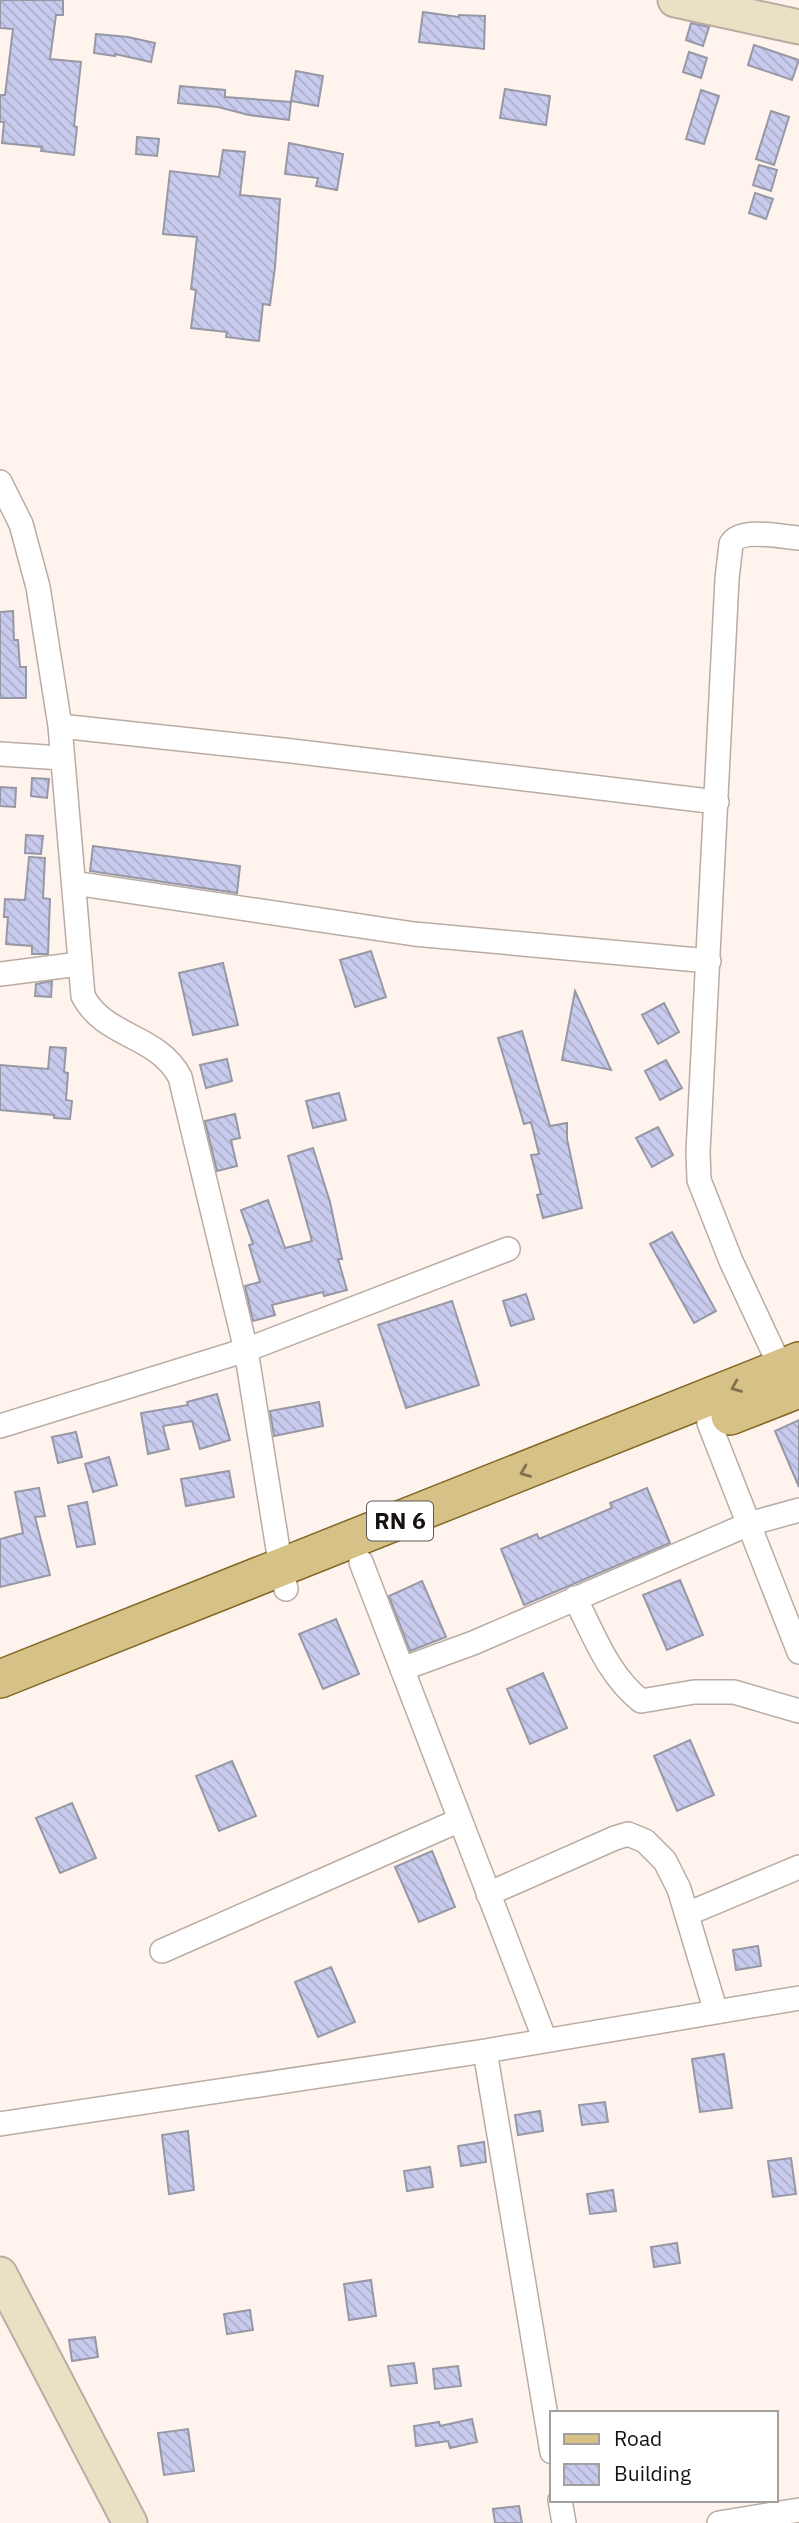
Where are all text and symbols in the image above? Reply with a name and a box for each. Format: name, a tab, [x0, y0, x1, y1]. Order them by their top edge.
one-way arrow	[730, 1378, 742, 1392]
one-way arrow	[519, 1464, 532, 1478]
road number: RN 6	[367, 1502, 433, 1540]
legend	[550, 2411, 778, 2502]
text: Road	[614, 2424, 662, 2452]
text: Building	[614, 2459, 691, 2487]

